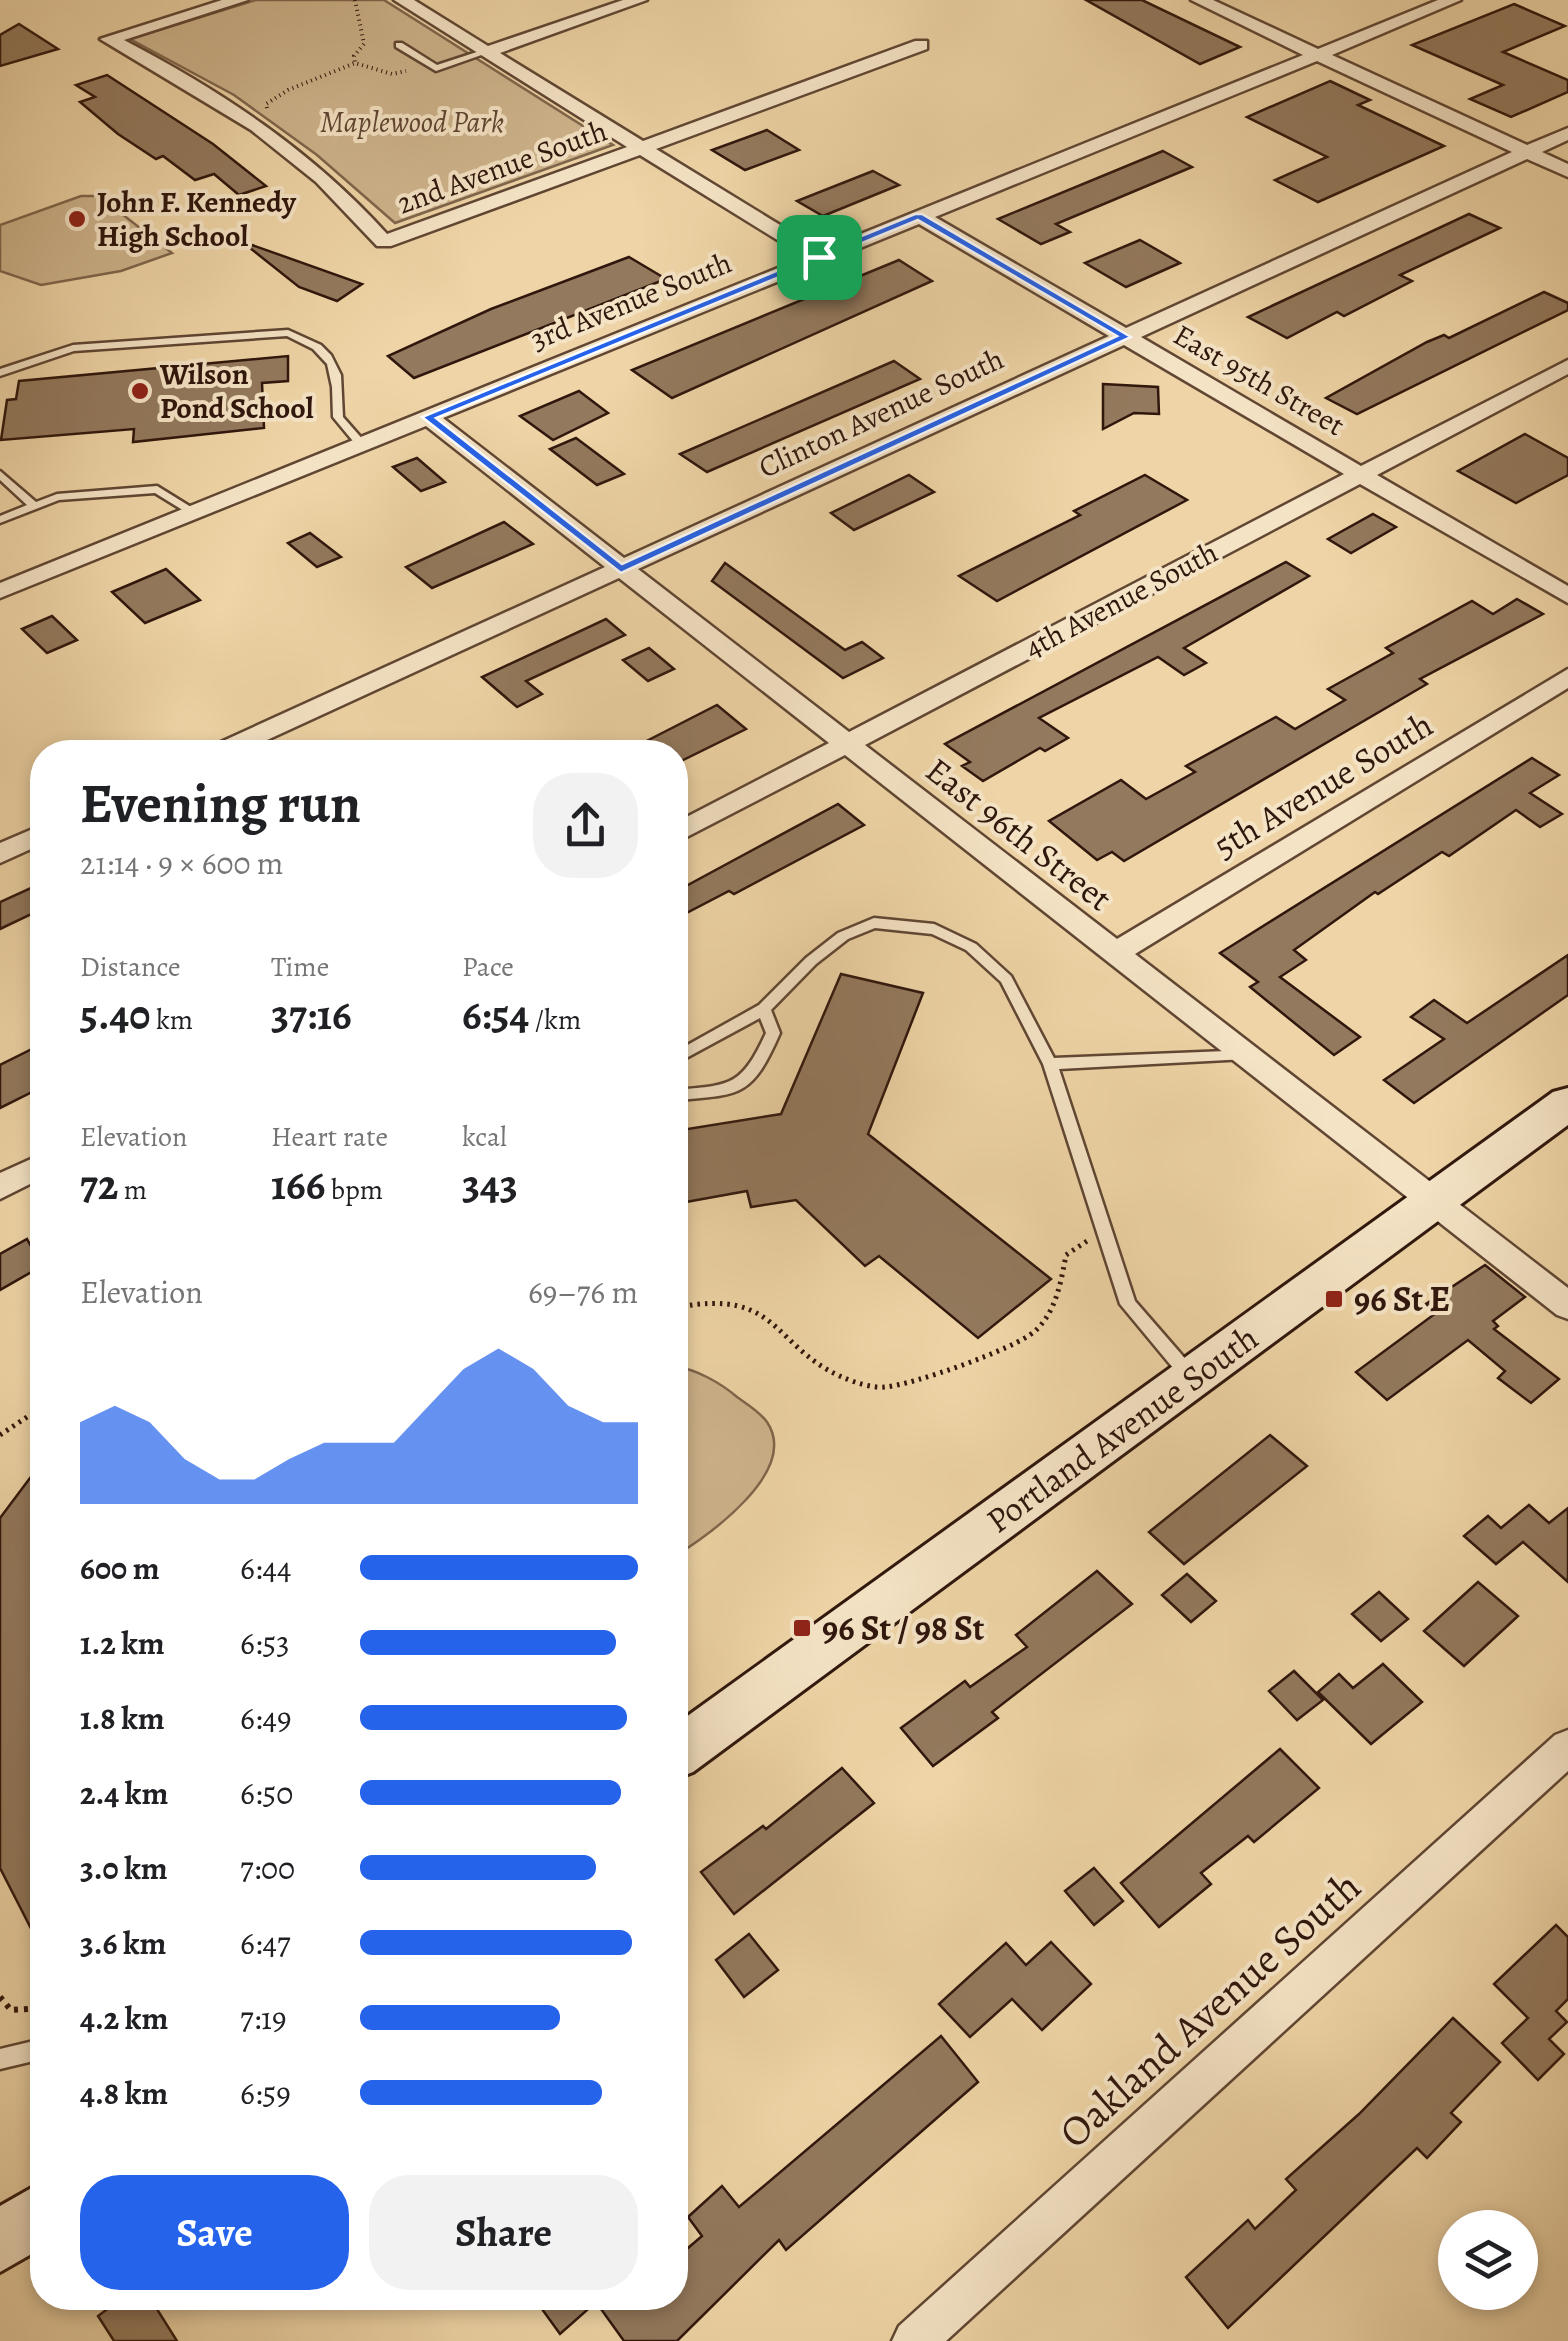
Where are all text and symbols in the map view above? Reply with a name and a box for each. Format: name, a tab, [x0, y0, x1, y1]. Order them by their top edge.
park label: Maplewood Park	[320, 102, 504, 142]
street label: 2nd Avenue South	[392, 111, 612, 223]
place label: John F. Kennedy High School	[97, 182, 297, 256]
marker: John F. Kennedy High School	[66, 208, 88, 230]
pin	[777, 215, 862, 300]
icon: arrive	[792, 230, 847, 285]
street label: 3rd Avenue South	[525, 242, 737, 360]
street label: East 95th Street	[1166, 315, 1352, 445]
street label: Clinton Avenue South	[752, 339, 1010, 487]
place label: Wilson Pond School	[159, 354, 314, 428]
marker: Wilson Pond School	[129, 380, 151, 402]
street label: 4th Avenue South	[1018, 532, 1224, 668]
street label: 5th Avenue South	[1204, 701, 1442, 869]
street label: East 96th Street	[916, 746, 1122, 922]
text: Evening run	[80, 766, 361, 841]
button: share	[533, 773, 638, 878]
text: 21:14 · 9 × 600 m	[80, 841, 284, 885]
text: Distance	[80, 948, 180, 986]
text: Time	[271, 948, 329, 986]
text: Pace	[462, 948, 514, 986]
text: 5.40	[80, 986, 150, 1043]
text: 37:16	[271, 986, 352, 1043]
text: 6:54	[462, 986, 529, 1043]
text: km	[150, 1001, 193, 1039]
text: /km	[529, 1001, 581, 1039]
text: Elevation	[80, 1118, 187, 1156]
text: Heart rate	[271, 1118, 388, 1156]
text: kcal	[462, 1118, 507, 1156]
text: 72	[80, 1156, 118, 1213]
text: 166	[271, 1156, 325, 1213]
text: 343	[462, 1156, 518, 1213]
text: m	[118, 1171, 147, 1209]
text: bpm	[325, 1171, 383, 1209]
text: Elevation	[80, 1270, 203, 1314]
text: 69–76 m	[528, 1270, 638, 1314]
place label: 96 St E	[1354, 1275, 1450, 1323]
marker: 96 St E	[1323, 1288, 1345, 1310]
street label: Portland Avenue South	[976, 1314, 1268, 1544]
text: 600 m	[80, 1546, 160, 1590]
text: 6:44	[240, 1546, 291, 1590]
place label: 96 St / 98 St	[822, 1604, 985, 1652]
marker: 96 St / 98 St	[791, 1617, 813, 1639]
text: 1.2 km	[80, 1621, 165, 1665]
text: 6:53	[240, 1621, 289, 1665]
text: 1.8 km	[80, 1696, 165, 1740]
text: 6:49	[240, 1696, 291, 1740]
text: 2.4 km	[80, 1771, 168, 1815]
text: 6:50	[240, 1771, 293, 1815]
text: 3.0 km	[80, 1846, 168, 1890]
text: 7:00	[240, 1846, 295, 1890]
street label: Oakland Avenue South	[1046, 1858, 1373, 2160]
text: 3.6 km	[80, 1921, 166, 1965]
text: 6:47	[240, 1921, 290, 1965]
text: 4.2 km	[80, 1996, 168, 2040]
text: 7:19	[240, 1996, 287, 2040]
text: 4.8 km	[80, 2071, 168, 2115]
text: 6:59	[240, 2071, 291, 2115]
button: Save	[80, 2175, 349, 2290]
button: Share	[369, 2175, 638, 2290]
map controls	[1438, 2210, 1538, 2310]
button: layers	[1438, 2210, 1538, 2310]

